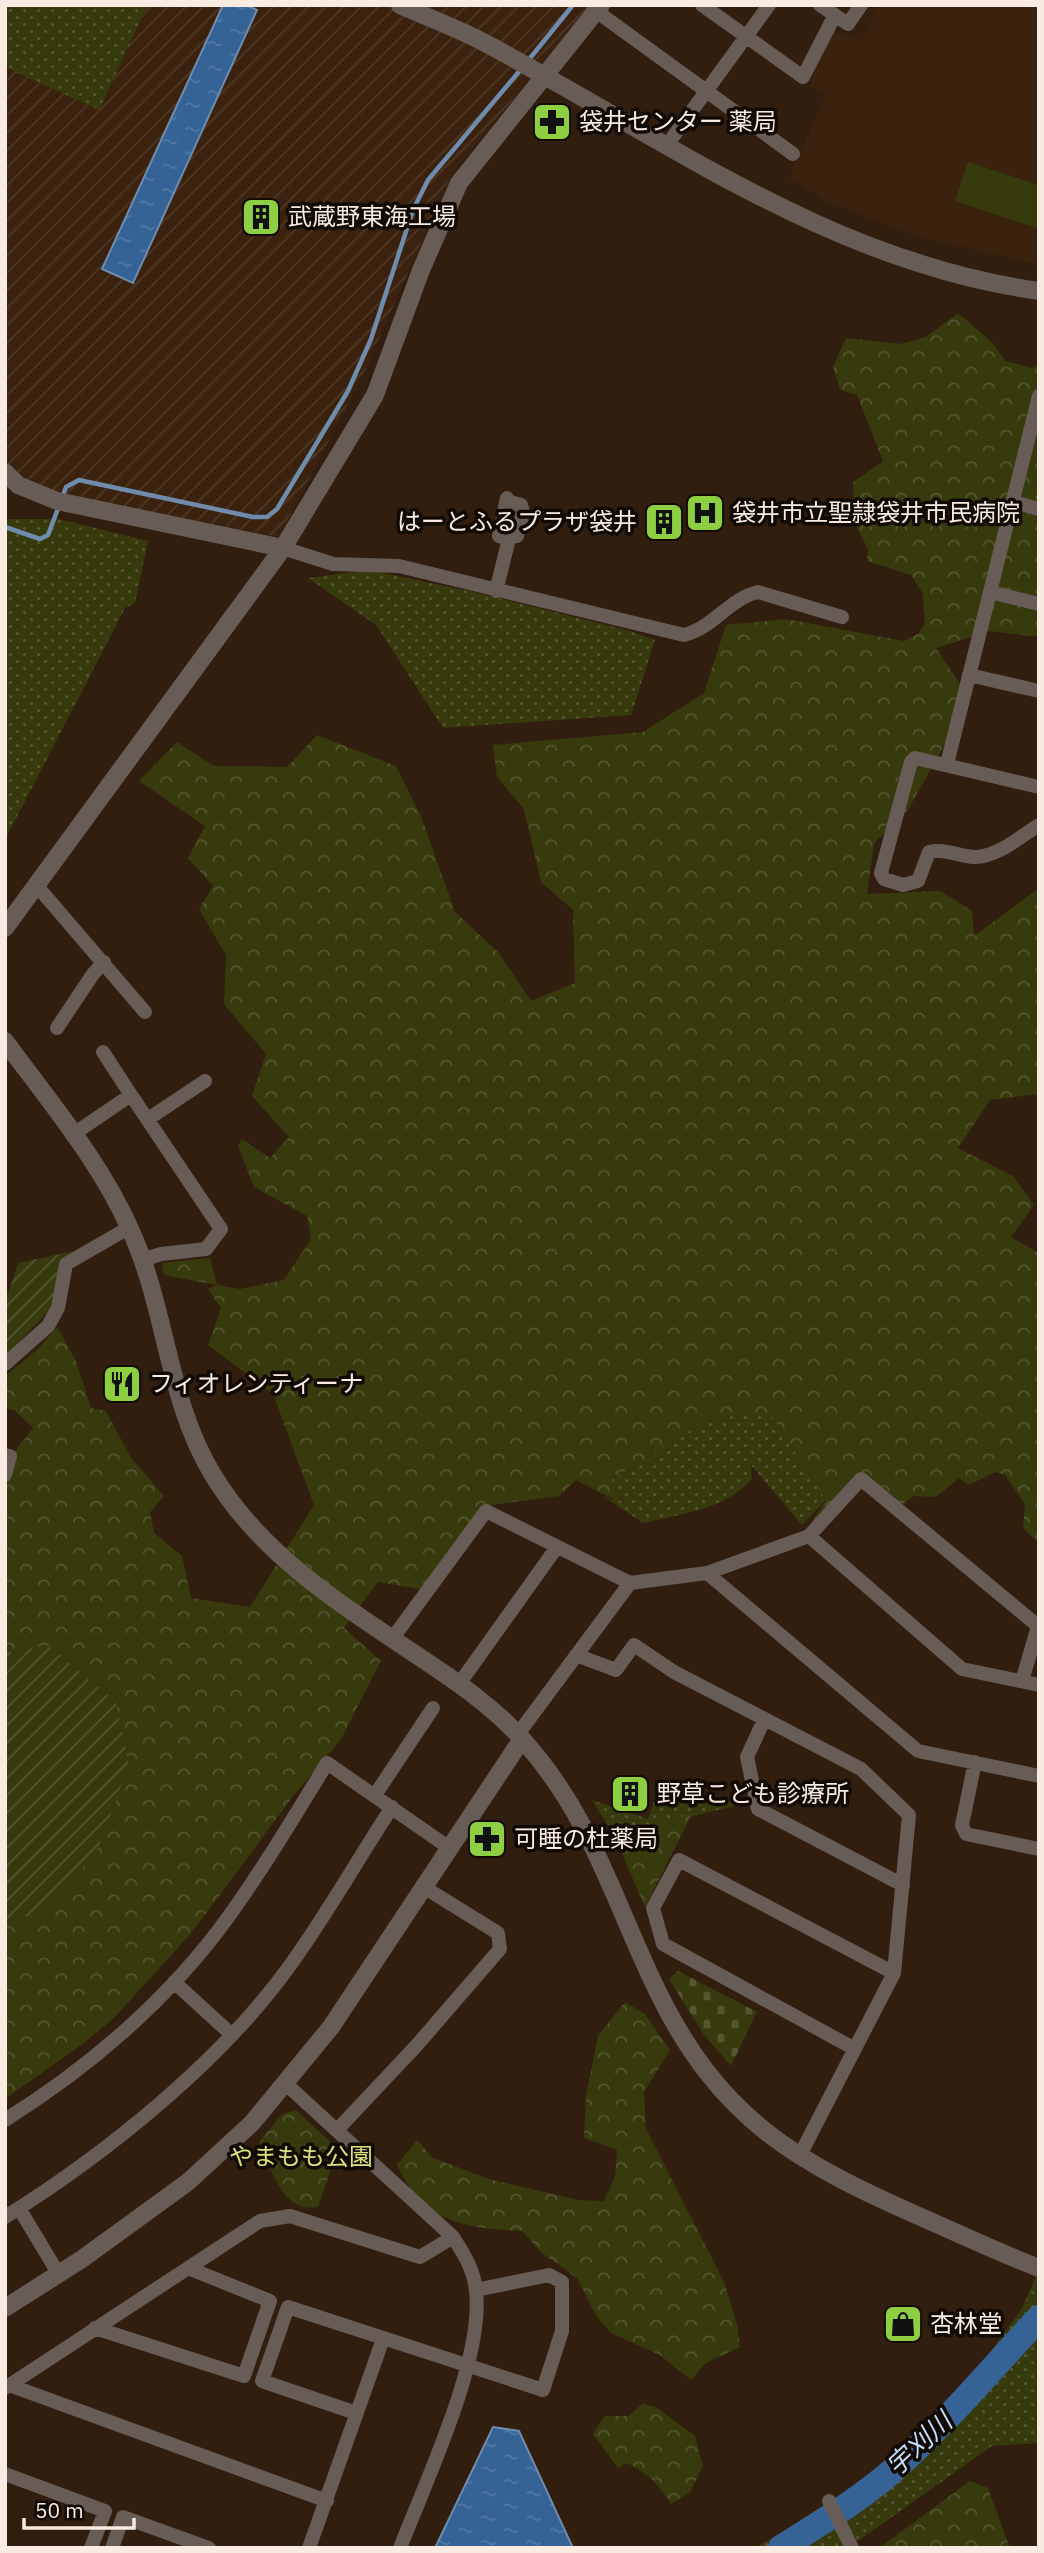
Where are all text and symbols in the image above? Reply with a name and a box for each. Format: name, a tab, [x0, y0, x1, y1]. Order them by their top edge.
pharmacy icon: 袋井センター 薬局	[531, 101, 573, 143]
place label: 袋井センター 薬局	[579, 105, 777, 137]
building icon: 武蔵野東海工場	[240, 196, 282, 238]
place label: 武蔵野東海工場	[288, 200, 456, 232]
hospital icon: 袋井市立聖隷袋井市民病院	[684, 492, 726, 534]
place label: 袋井市立聖隷袋井市民病院	[732, 496, 1020, 528]
building icon: はーとふるプラザ袋井	[643, 501, 685, 543]
place label: はーとふるプラザ袋井	[397, 505, 637, 537]
restaurant icon: フィオレンティーナ	[101, 1363, 143, 1405]
place label: フィオレンティーナ	[149, 1367, 363, 1399]
building icon: 野草こども診療所	[609, 1773, 651, 1815]
place label: 野草こども診療所	[657, 1777, 849, 1809]
pharmacy icon: 可睡の杜薬局	[466, 1818, 508, 1860]
place label: 可睡の杜薬局	[514, 1822, 658, 1854]
park label: やまもも公園	[229, 2140, 373, 2172]
shop icon: 杏林堂	[882, 2303, 924, 2345]
place label: 杏林堂	[930, 2307, 1002, 2339]
water label: 宇刈川	[878, 2402, 961, 2482]
scale bar	[24, 2486, 135, 2530]
text: 50 m	[35, 2496, 84, 2524]

